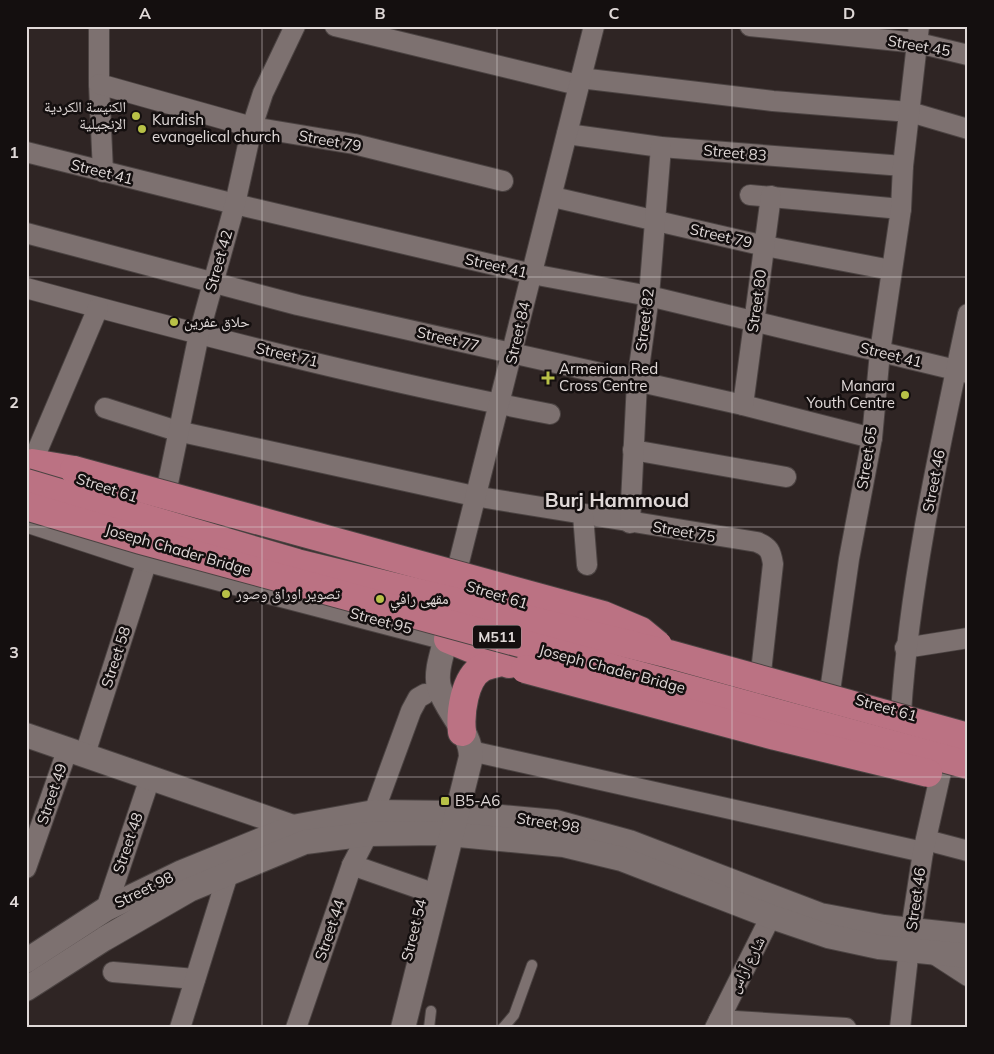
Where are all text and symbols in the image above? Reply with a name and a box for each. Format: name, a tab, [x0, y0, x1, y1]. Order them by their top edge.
text: A	[139, 3, 151, 23]
text: B	[374, 3, 386, 23]
text: C	[609, 3, 620, 23]
text: D	[843, 3, 855, 23]
street label: Street 45	[886, 31, 952, 60]
place label: الكنيسة الكردية الإنجيلية	[44, 97, 126, 133]
marker: الكنيسة الكردية الإنجيلية	[130, 110, 142, 122]
place label: Kurdish evangelical church	[152, 110, 280, 146]
marker: Kurdish evangelical church	[136, 123, 148, 135]
street label: Street 79	[297, 126, 363, 155]
street label: Street 83	[703, 140, 767, 165]
text: 1	[9, 142, 19, 162]
street label: Street 41	[69, 155, 135, 188]
street label: Street 79	[688, 219, 754, 252]
street label: Street 42	[201, 228, 236, 294]
street label: Street 41	[463, 249, 529, 282]
street label: Street 80	[743, 268, 770, 334]
street label: Street 82	[631, 287, 658, 353]
street label: Street 84	[501, 300, 534, 366]
place label: حلاق عفرين	[184, 312, 250, 332]
marker: حلاق عفرين	[168, 316, 180, 328]
street label: Street 77	[415, 322, 481, 355]
street label: Street 71	[254, 338, 320, 371]
street label: Street 41	[858, 338, 924, 371]
place label: Armenian Red Cross Centre	[559, 359, 658, 395]
marker: Armenian Red Cross Centre	[541, 371, 555, 385]
place label: Manara Youth Centre	[805, 376, 895, 412]
marker: Manara Youth Centre	[899, 389, 911, 401]
text: 2	[9, 392, 19, 412]
street label: Street 65	[852, 425, 881, 491]
street label: Street 46	[918, 448, 949, 514]
street label: Street 61	[74, 469, 140, 506]
district label: Burj Hammoud	[545, 487, 689, 512]
street label: Street 75	[651, 517, 717, 546]
street label: Joseph Chader Bridge	[103, 520, 253, 579]
street label: Street 61	[464, 576, 530, 613]
place label: تصوير اوراق وصور	[235, 584, 341, 604]
marker: تصوير اوراق وصور	[220, 588, 232, 600]
place label: مقهى رافي	[390, 589, 449, 611]
marker: مقهى رافي	[374, 593, 386, 605]
street label: Street 95	[348, 603, 414, 638]
street label: Street 58	[97, 624, 134, 690]
road number: M511	[473, 626, 521, 649]
street label: Joseph Chader Bridge	[537, 640, 687, 697]
text: 3	[9, 642, 19, 662]
street label: Street 61	[853, 690, 919, 725]
street label: Street 49	[32, 761, 71, 827]
place label: B5-A6	[455, 791, 500, 810]
marker: B5-A6	[439, 795, 451, 807]
street label: Street 98	[515, 808, 581, 837]
street label: Street 48	[108, 810, 147, 876]
street label: Street 46	[902, 866, 929, 932]
street label: Street 98	[111, 867, 176, 912]
text: 4	[9, 891, 19, 911]
street label: Street 44	[310, 897, 349, 963]
street label: Street 54	[397, 897, 430, 963]
street label: شارع آراس	[724, 933, 770, 997]

